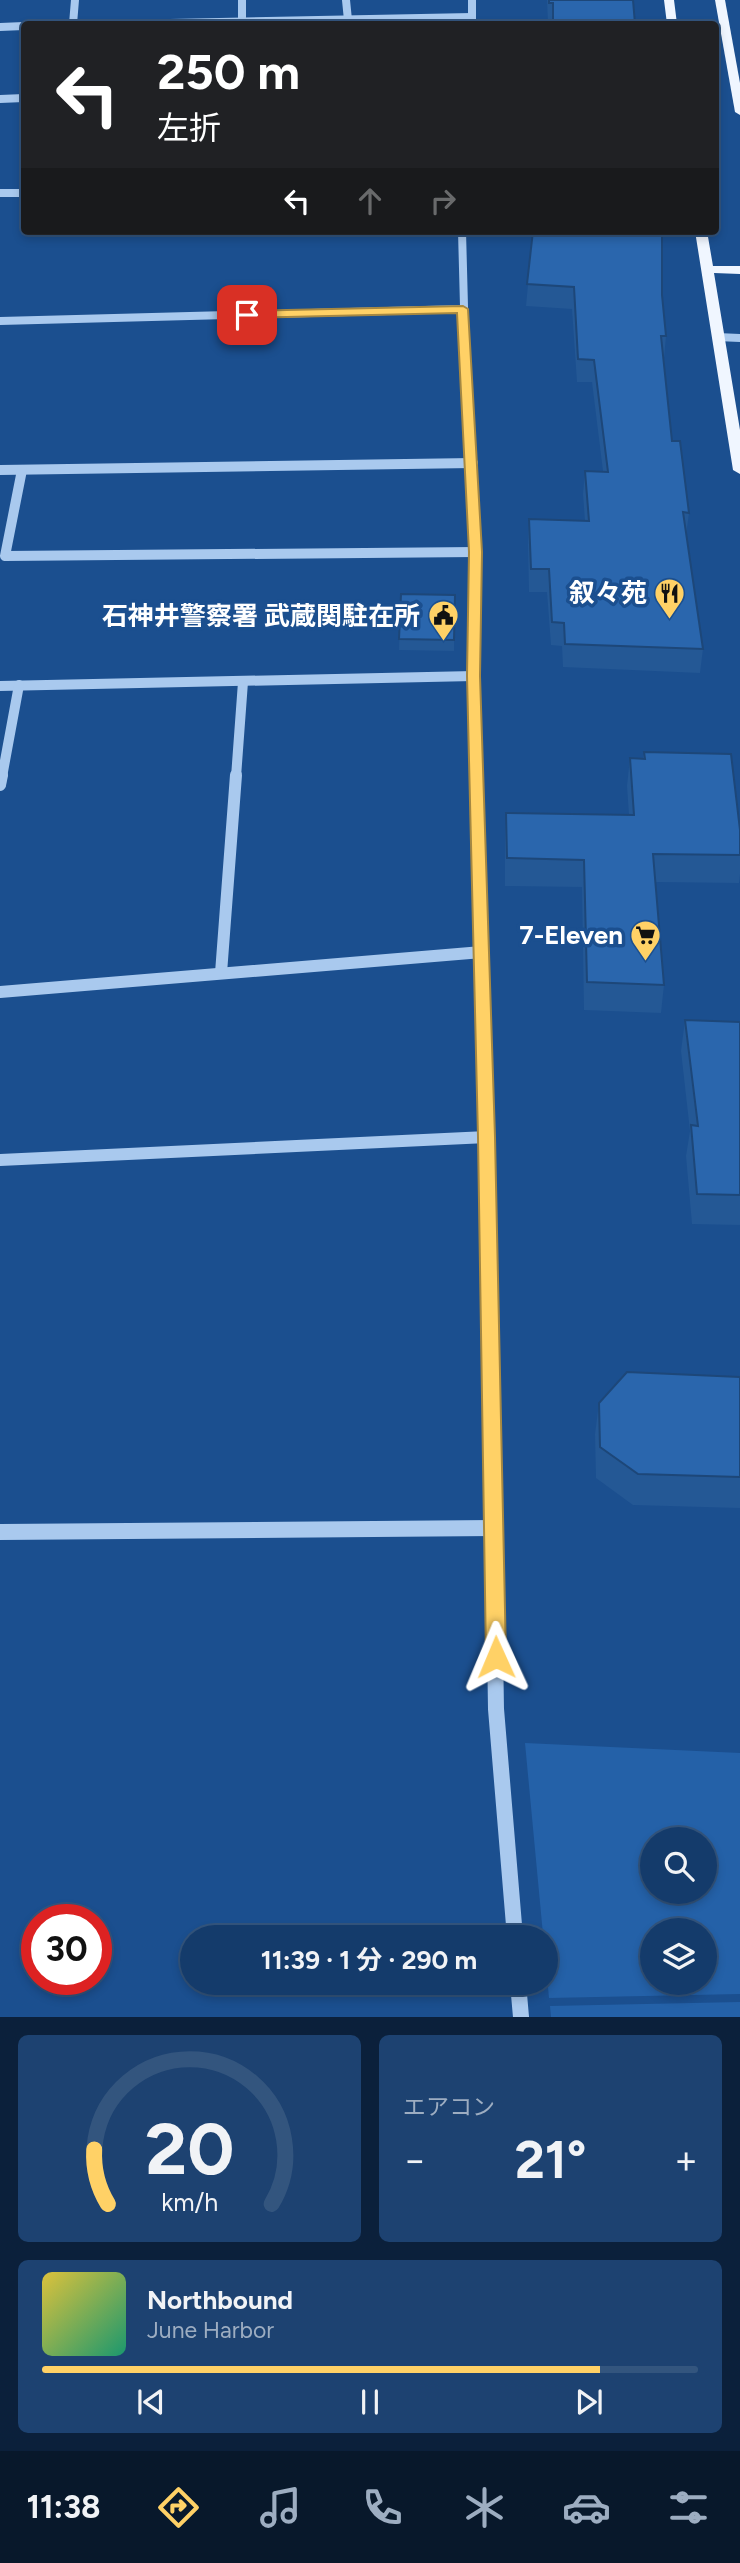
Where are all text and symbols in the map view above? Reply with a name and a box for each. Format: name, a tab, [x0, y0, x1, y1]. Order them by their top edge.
text: 250 m	[157, 42, 300, 101]
icon: left	[42, 49, 133, 140]
text: 左折	[157, 109, 221, 147]
icon: left	[278, 182, 316, 220]
icon: ahead	[351, 182, 389, 220]
icon: right	[424, 182, 462, 220]
pin	[217, 285, 277, 345]
icon: arrive	[228, 296, 266, 334]
restaurant icon: 叙々苑	[653, 576, 687, 620]
place label: 叙々苑	[569, 577, 647, 609]
public building icon: 石神井警察署 武蔵関駐在所	[426, 599, 460, 643]
place label: 石神井警察署 武蔵関駐在所	[102, 600, 420, 632]
supermarket icon: 7-Eleven	[629, 918, 663, 962]
place label: 7-Eleven	[519, 919, 623, 951]
position arrow	[459, 1620, 533, 1694]
map controls	[640, 1827, 717, 1995]
button: search	[640, 1827, 717, 1904]
speed limit sign: 30	[21, 1904, 112, 1995]
button: layers	[640, 1918, 717, 1995]
text: 11:39 · 1 分 · 290 m	[261, 1944, 477, 1976]
text: エアコン	[403, 2093, 495, 2121]
text: 20	[145, 2106, 234, 2193]
text: 21°	[515, 2129, 586, 2191]
text: −	[403, 2137, 427, 2183]
text: +	[674, 2137, 698, 2183]
text: km/h	[161, 2187, 218, 2217]
text: Northbound	[147, 2284, 293, 2316]
text: June Harbor	[147, 2316, 274, 2344]
icon: previous	[132, 2383, 170, 2421]
icon: pause	[351, 2383, 389, 2421]
icon: next	[570, 2383, 608, 2421]
icon: directions	[154, 2483, 203, 2532]
icon: music	[256, 2483, 305, 2532]
icon: phone	[358, 2483, 407, 2532]
icon: climate	[460, 2483, 509, 2532]
icon: car	[562, 2483, 611, 2532]
icon: filters	[664, 2483, 713, 2532]
text: 11:38	[27, 2488, 101, 2526]

